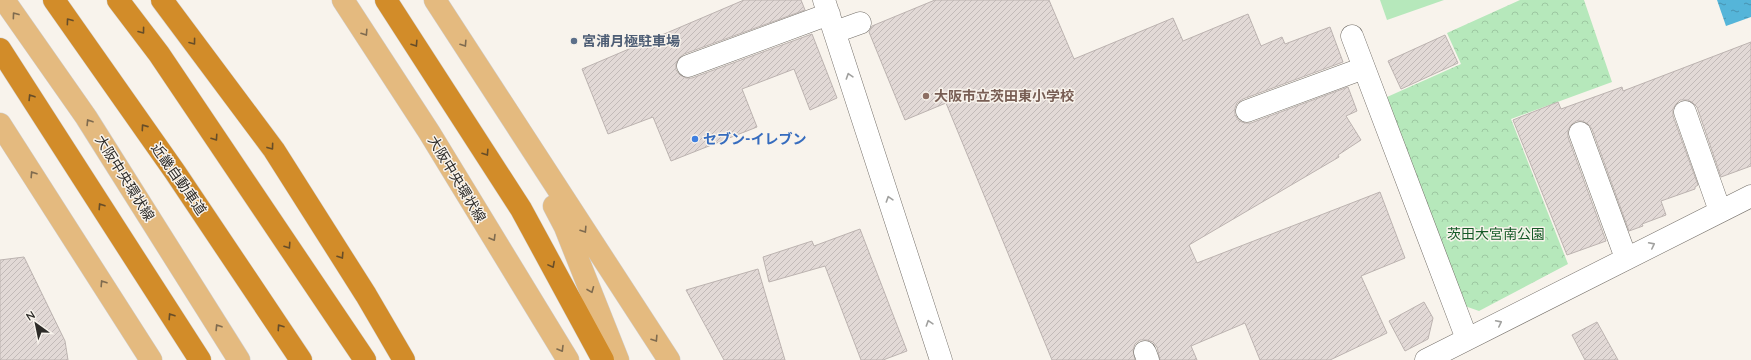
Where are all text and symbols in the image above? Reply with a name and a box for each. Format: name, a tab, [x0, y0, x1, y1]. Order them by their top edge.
one-way arrow	[13, 13, 20, 20]
one-way arrow	[66, 18, 74, 25]
one-way arrow	[137, 27, 144, 34]
one-way arrow	[360, 29, 367, 36]
place label: 宮浦月極駐車場	[582, 32, 680, 50]
marker: 宮浦月極駐車場	[569, 36, 579, 46]
one-way arrow	[189, 38, 196, 45]
one-way arrow	[410, 40, 417, 47]
one-way arrow	[459, 40, 467, 47]
one-way arrow	[845, 72, 853, 79]
place label: 大阪市立茨田東小学校	[934, 87, 1074, 105]
marker: 大阪市立茨田東小学校	[921, 91, 931, 101]
one-way arrow	[28, 94, 36, 101]
one-way arrow	[87, 119, 94, 126]
one-way arrow	[142, 125, 149, 132]
place label: セブン-イレブン	[703, 130, 807, 148]
street label: 大阪中央環状線	[91, 132, 159, 224]
street label: 大阪中央環状線	[424, 132, 490, 226]
one-way arrow	[210, 134, 217, 141]
marker: セブン-イレブン	[690, 134, 700, 144]
street label: 近畿自動車道	[148, 139, 210, 219]
one-way arrow	[266, 142, 273, 149]
one-way arrow	[481, 149, 488, 156]
one-way arrow	[30, 171, 38, 178]
one-way arrow	[885, 196, 893, 203]
one-way arrow	[99, 204, 106, 211]
park label: 茨田大宮南公園	[1447, 225, 1545, 243]
one-way arrow	[580, 226, 587, 233]
one-way arrow	[489, 234, 496, 241]
one-way arrow	[283, 242, 291, 249]
one-way arrow	[1648, 243, 1655, 250]
one-way arrow	[337, 252, 344, 259]
one-way arrow	[547, 261, 555, 268]
one-way arrow	[100, 280, 108, 287]
one-way arrow	[586, 287, 594, 294]
north arrow	[16, 304, 56, 344]
text: N	[23, 308, 38, 324]
one-way arrow	[169, 313, 176, 320]
one-way arrow	[925, 320, 933, 327]
one-way arrow	[1494, 320, 1502, 328]
one-way arrow	[216, 324, 223, 331]
one-way arrow	[278, 325, 285, 332]
one-way arrow	[650, 335, 658, 342]
one-way arrow	[557, 344, 564, 351]

